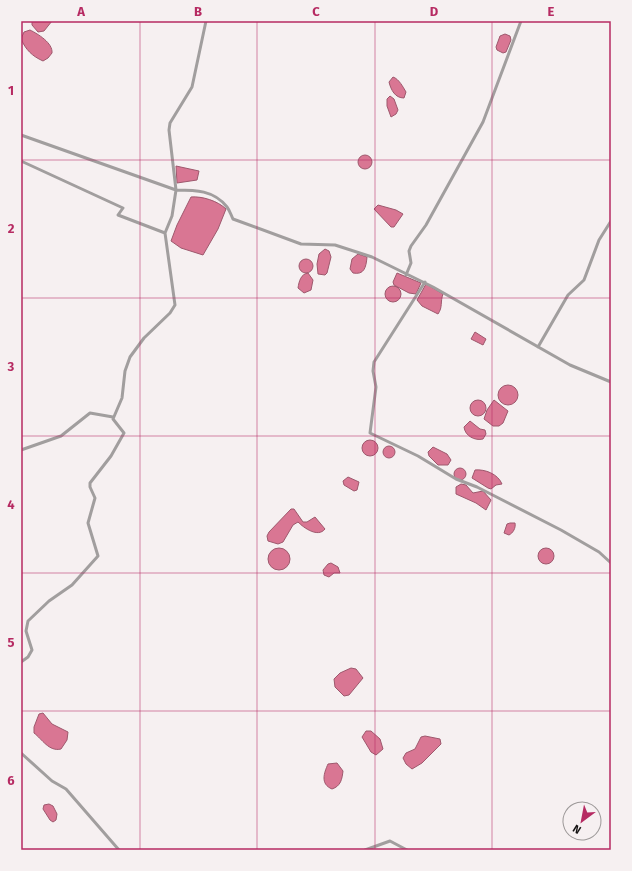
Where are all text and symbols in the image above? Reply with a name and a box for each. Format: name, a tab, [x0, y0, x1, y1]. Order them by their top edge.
text: A	[76, 4, 85, 19]
text: B	[194, 4, 202, 19]
text: C	[312, 4, 320, 19]
text: D	[430, 4, 439, 19]
text: E	[548, 4, 555, 19]
text: 1	[8, 83, 14, 98]
text: 2	[8, 221, 15, 236]
text: 3	[7, 359, 15, 374]
text: 4	[7, 497, 15, 512]
text: 5	[8, 635, 15, 650]
text: 6	[7, 773, 15, 788]
north arrow	[562, 801, 602, 841]
text: N	[570, 822, 584, 837]

